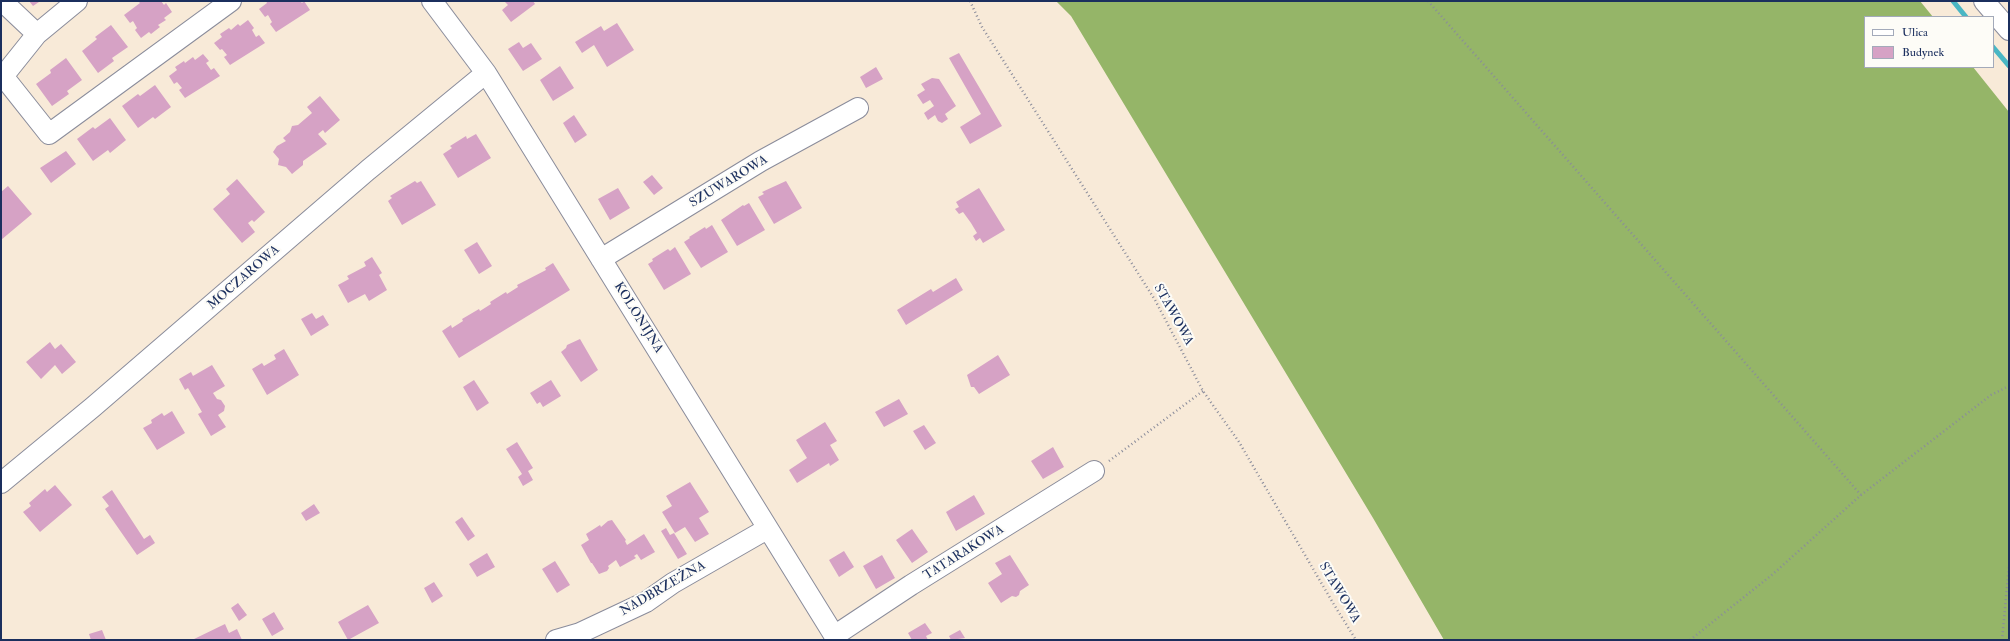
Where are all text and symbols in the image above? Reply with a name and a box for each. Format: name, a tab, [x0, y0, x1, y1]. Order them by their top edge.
legend	[1864, 16, 1994, 68]
text: Ulica	[1902, 25, 1928, 40]
text: Budynek	[1902, 45, 1944, 60]
street label: SZUWAROWA	[687, 152, 771, 212]
street label: MOCZAROWA	[205, 242, 283, 314]
street label: KOLONIJNA	[610, 280, 666, 356]
street label: STAWOWA	[1150, 282, 1196, 348]
street label: TATARAKOWA	[921, 522, 1007, 584]
street label: NADBRZEŻNA	[617, 558, 709, 620]
street label: STAWOWA	[1315, 560, 1363, 626]

